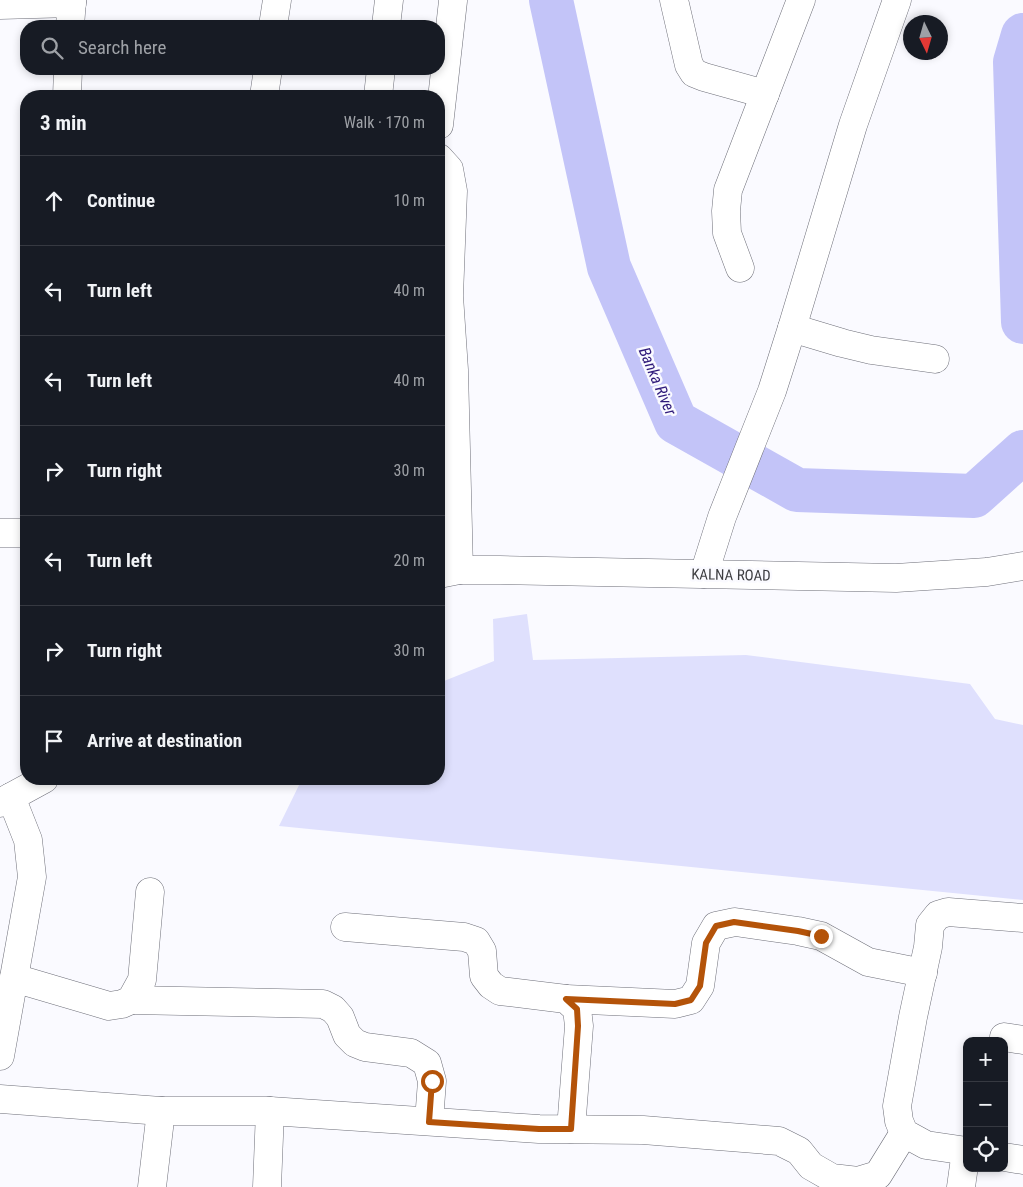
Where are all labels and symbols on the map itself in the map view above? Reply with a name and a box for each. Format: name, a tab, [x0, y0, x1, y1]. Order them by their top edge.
north arrow	[903, 15, 948, 60]
water label: Banka River	[635, 344, 681, 419]
street label: KALNA ROAD	[691, 565, 771, 585]
route end	[810, 925, 833, 948]
route start	[421, 1070, 444, 1093]

